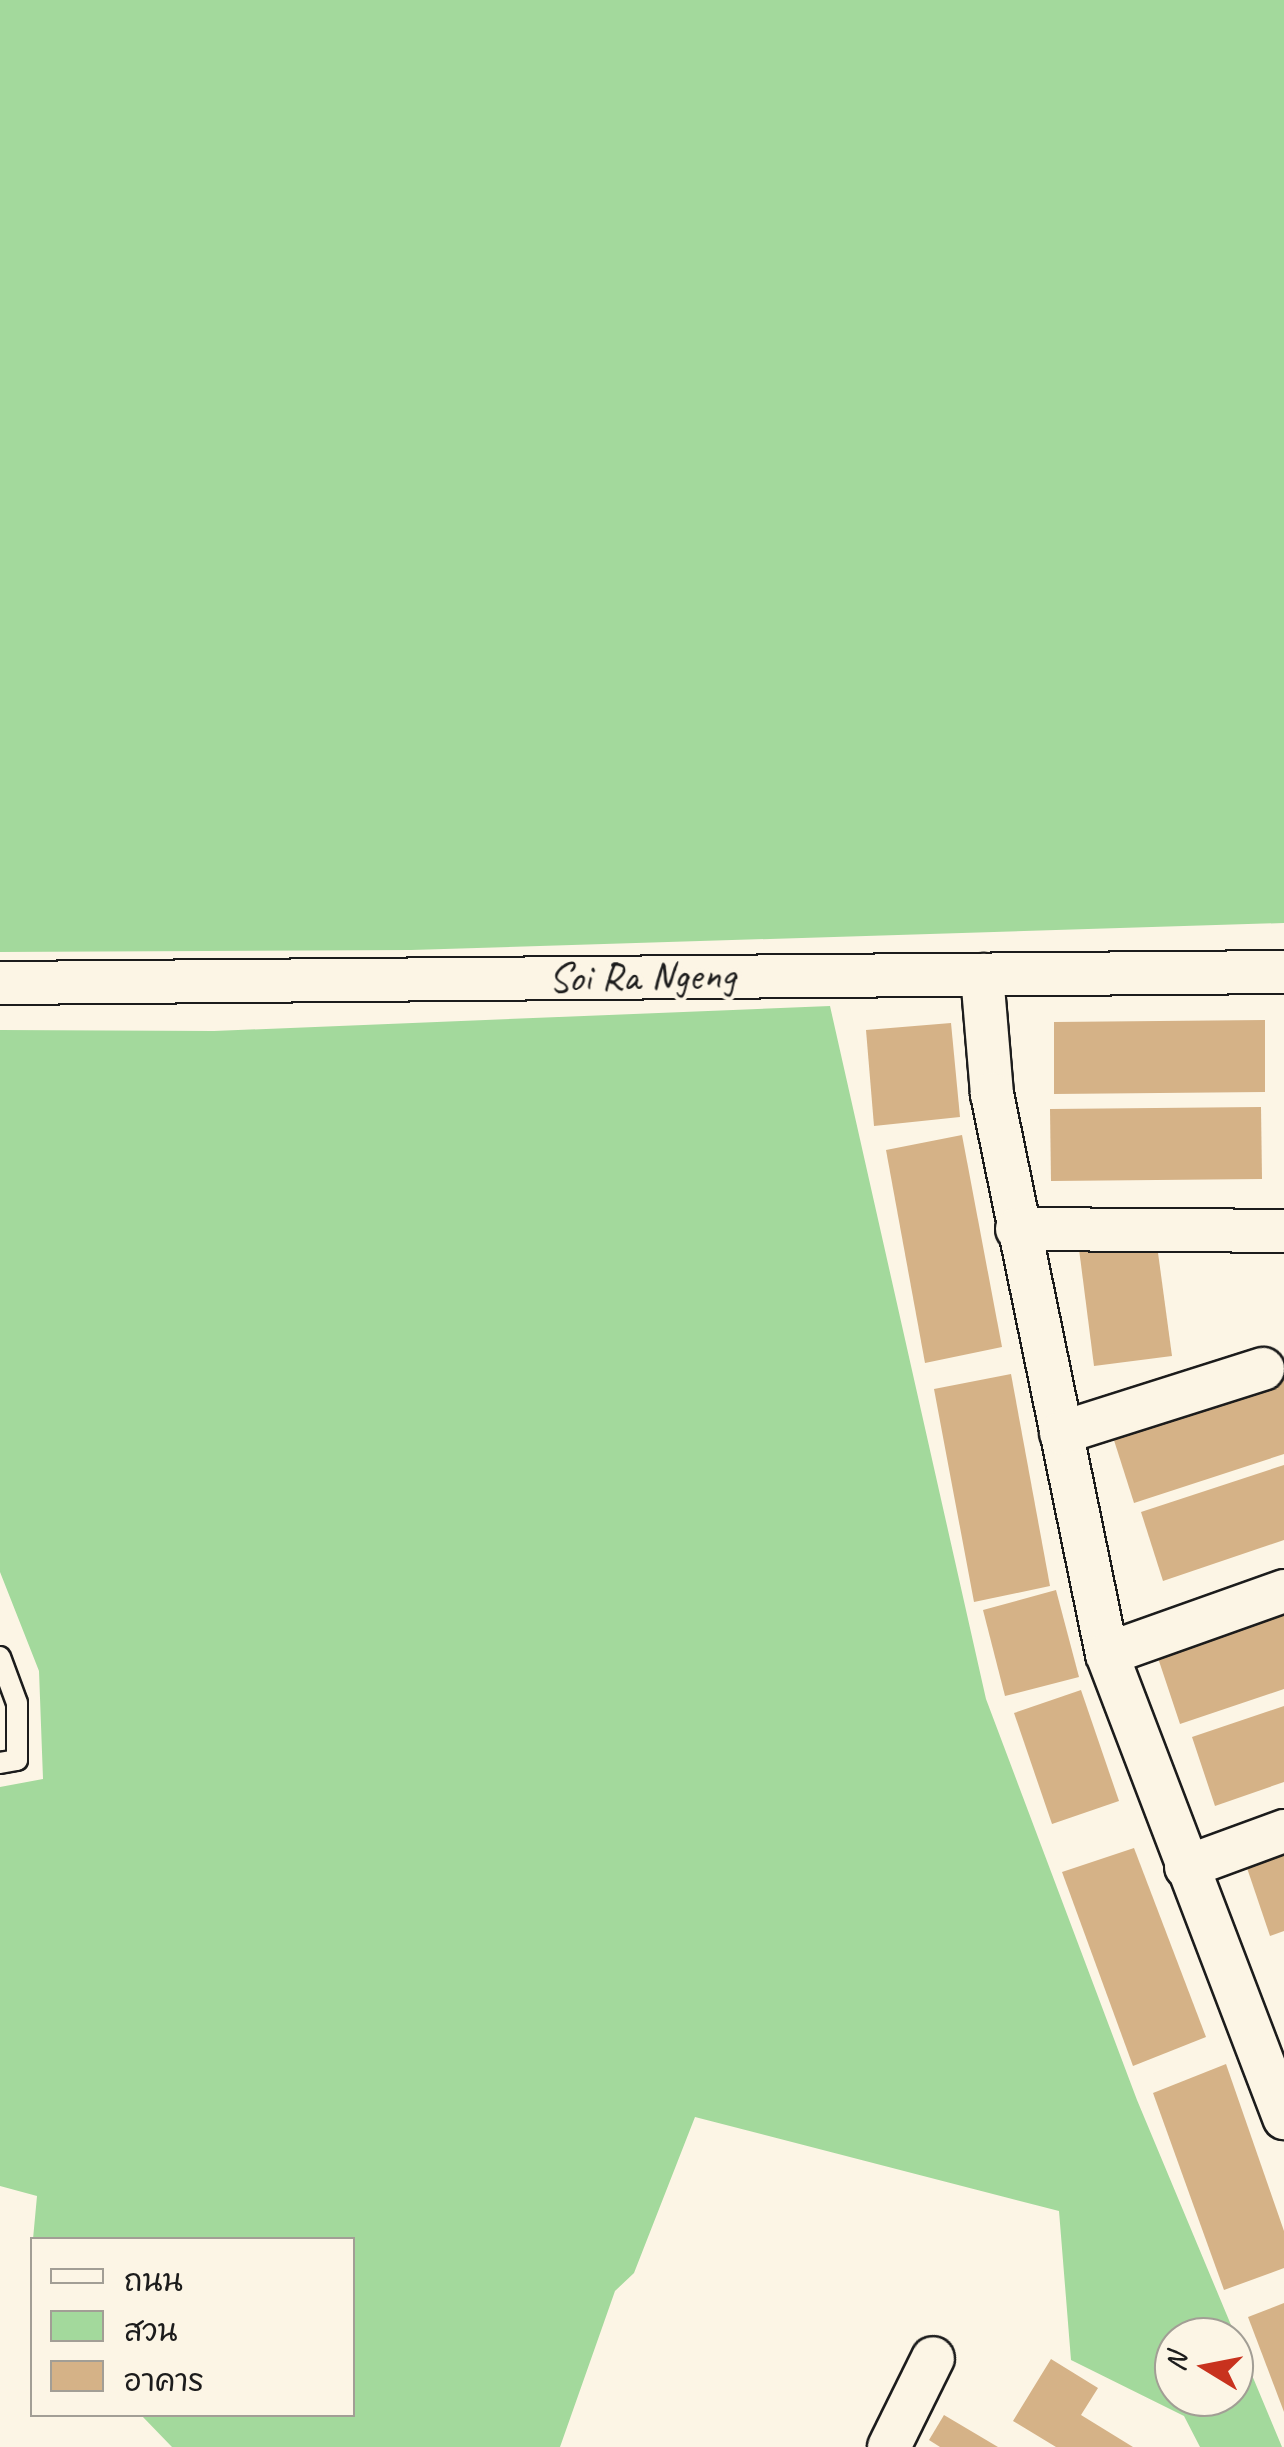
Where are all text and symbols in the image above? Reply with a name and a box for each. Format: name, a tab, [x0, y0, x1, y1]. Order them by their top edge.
street label: Soi Ra Ngeng	[546, 950, 738, 1004]
legend	[30, 2237, 355, 2417]
text: ถนน	[124, 2262, 183, 2300]
text: สวน	[124, 2312, 178, 2350]
north arrow	[1154, 2317, 1254, 2417]
text: N	[1157, 2350, 1195, 2374]
text: อาคาร	[124, 2362, 204, 2400]

